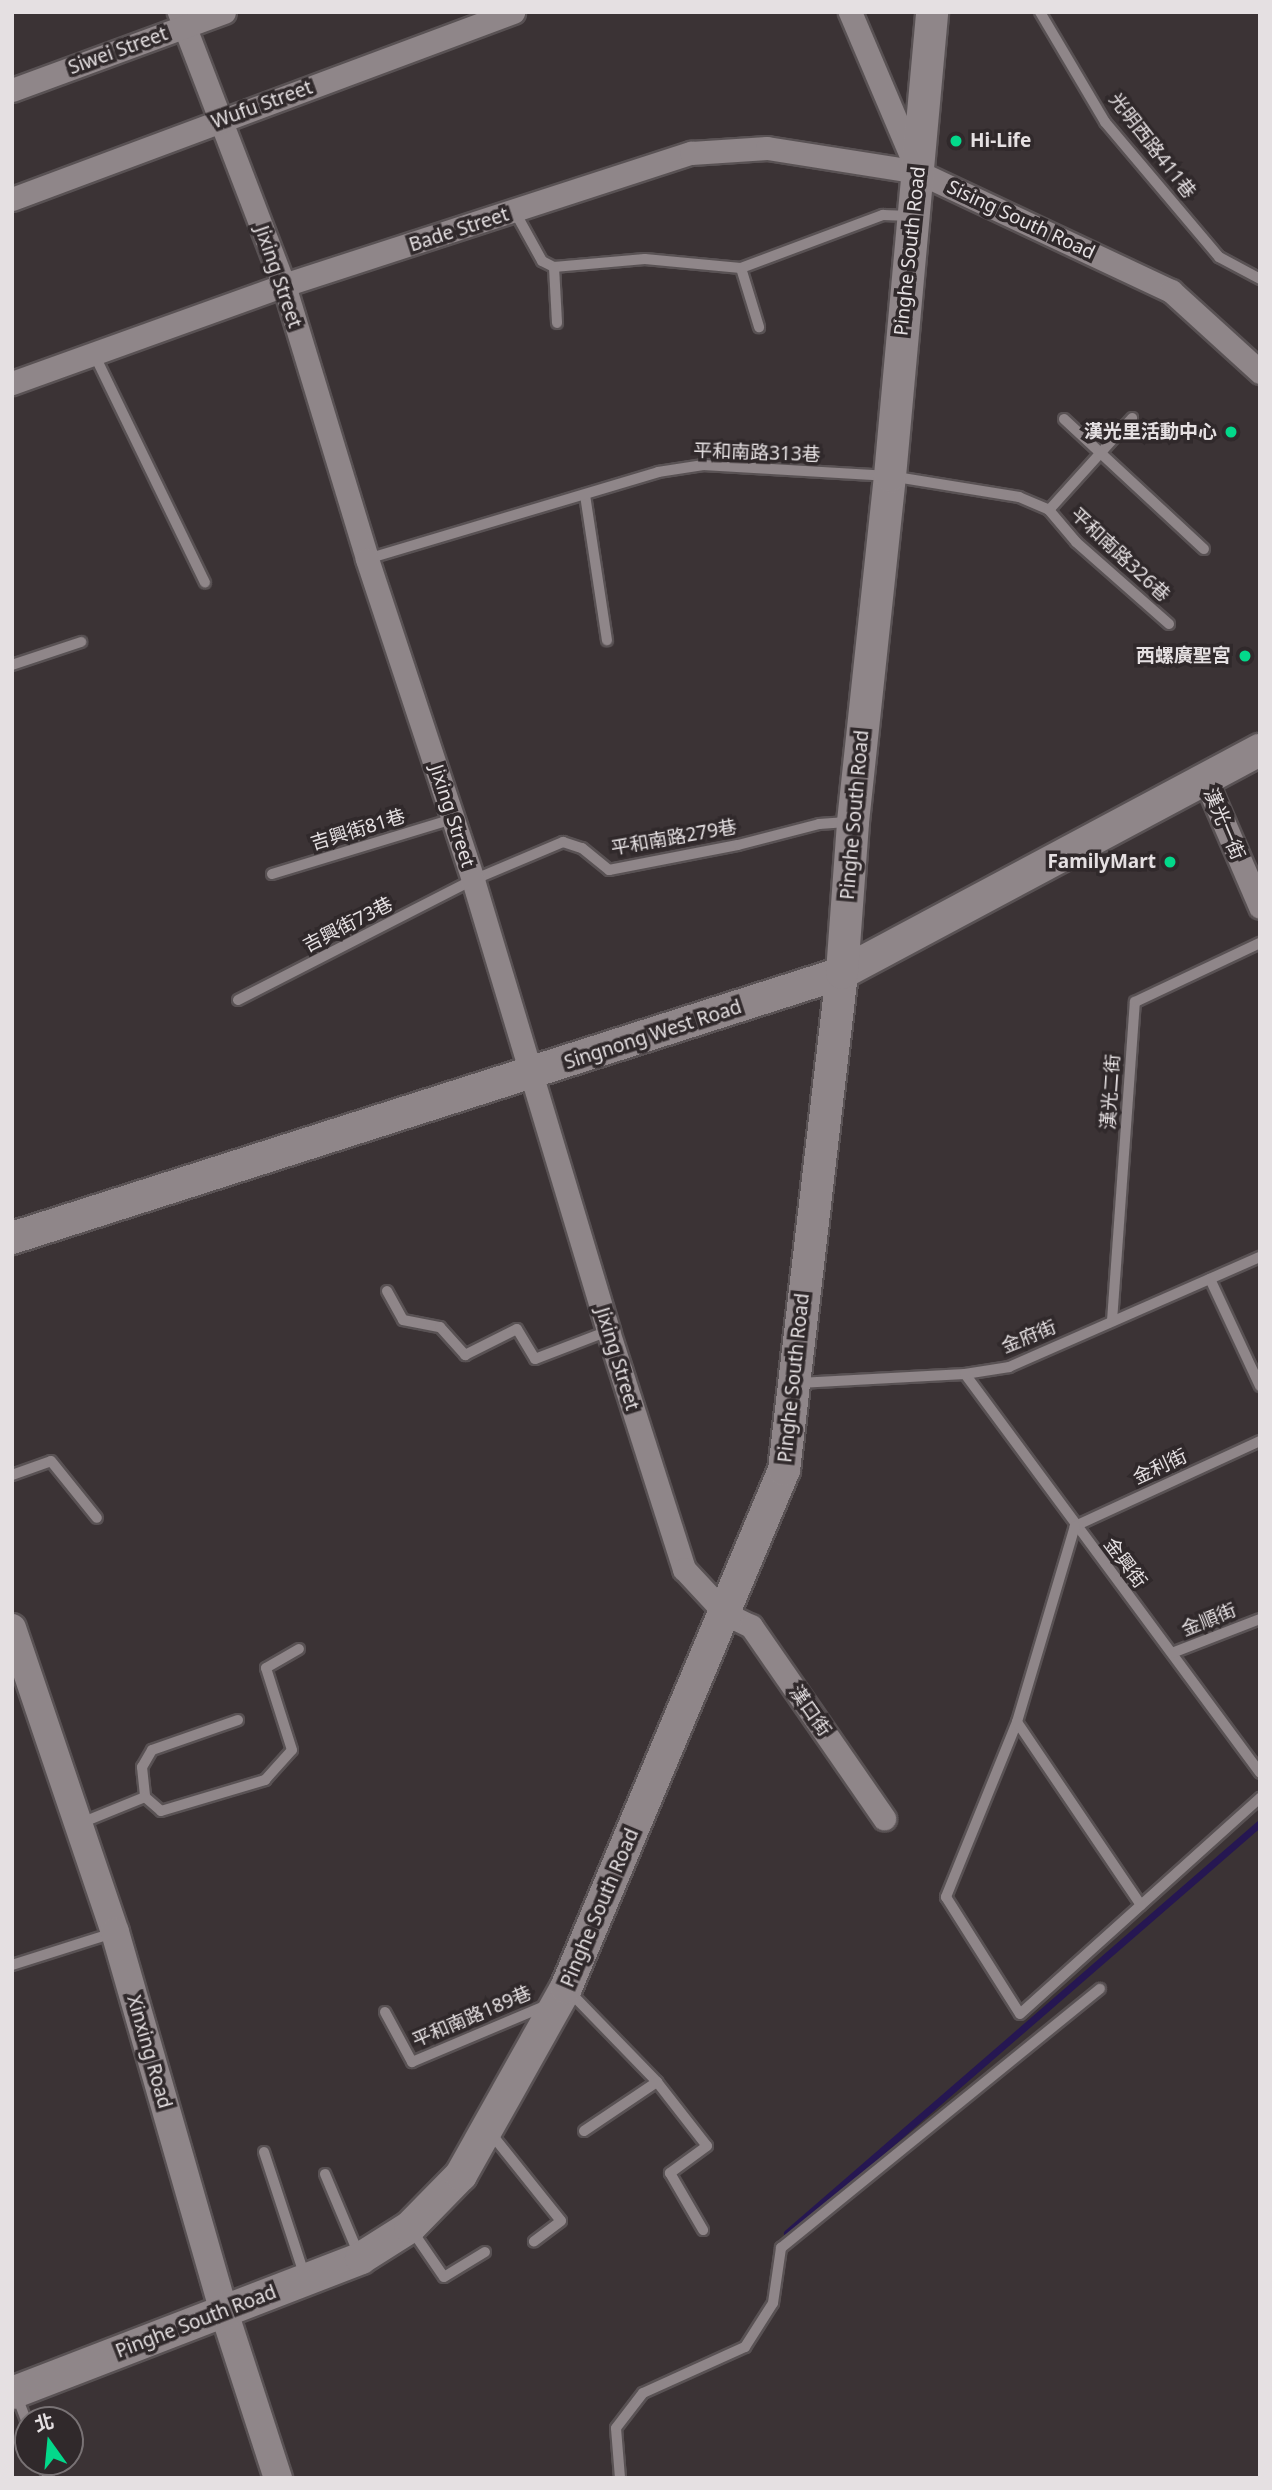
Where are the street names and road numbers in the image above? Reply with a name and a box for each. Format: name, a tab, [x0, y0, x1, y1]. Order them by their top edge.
street label: Siwei Street	[65, 23, 171, 79]
street label: Wufu Street	[209, 76, 315, 134]
street label: 光明西路411巷	[1104, 89, 1200, 203]
street label: Pinghe South Road	[890, 165, 930, 337]
street label: Sising South Road	[943, 176, 1099, 264]
street label: Bade Street	[406, 203, 512, 257]
street label: Jixing Street	[250, 223, 306, 331]
street label: 平和南路313巷	[693, 439, 821, 467]
street label: 平和南路326巷	[1066, 503, 1174, 607]
street label: Pinghe South Road	[836, 729, 874, 901]
street label: Jixing Street	[425, 762, 479, 870]
street label: 漢光一街	[1199, 785, 1249, 863]
street label: 吉興街81巷	[308, 805, 408, 855]
street label: 平和南路279巷	[609, 816, 739, 860]
street label: 吉興街73巷	[299, 893, 397, 957]
street label: Singnong West Road	[562, 996, 744, 1074]
street label: 漢光二街	[1097, 1053, 1125, 1131]
street label: Pinghe South Road	[774, 1292, 814, 1464]
street label: Jixing Street	[591, 1305, 643, 1413]
street label: 金府街	[998, 1316, 1060, 1358]
street label: 金利街	[1129, 1445, 1191, 1489]
street label: 金興街	[1099, 1533, 1151, 1593]
street label: 金順街	[1178, 1599, 1240, 1641]
street label: 漢口街	[784, 1681, 836, 1741]
street label: Pinghe South Road	[556, 1825, 644, 1991]
street label: 平和南路189巷	[409, 1982, 535, 2052]
street label: Xinxing Road	[122, 1993, 176, 2111]
street label: Pinghe South Road	[113, 2281, 279, 2363]

